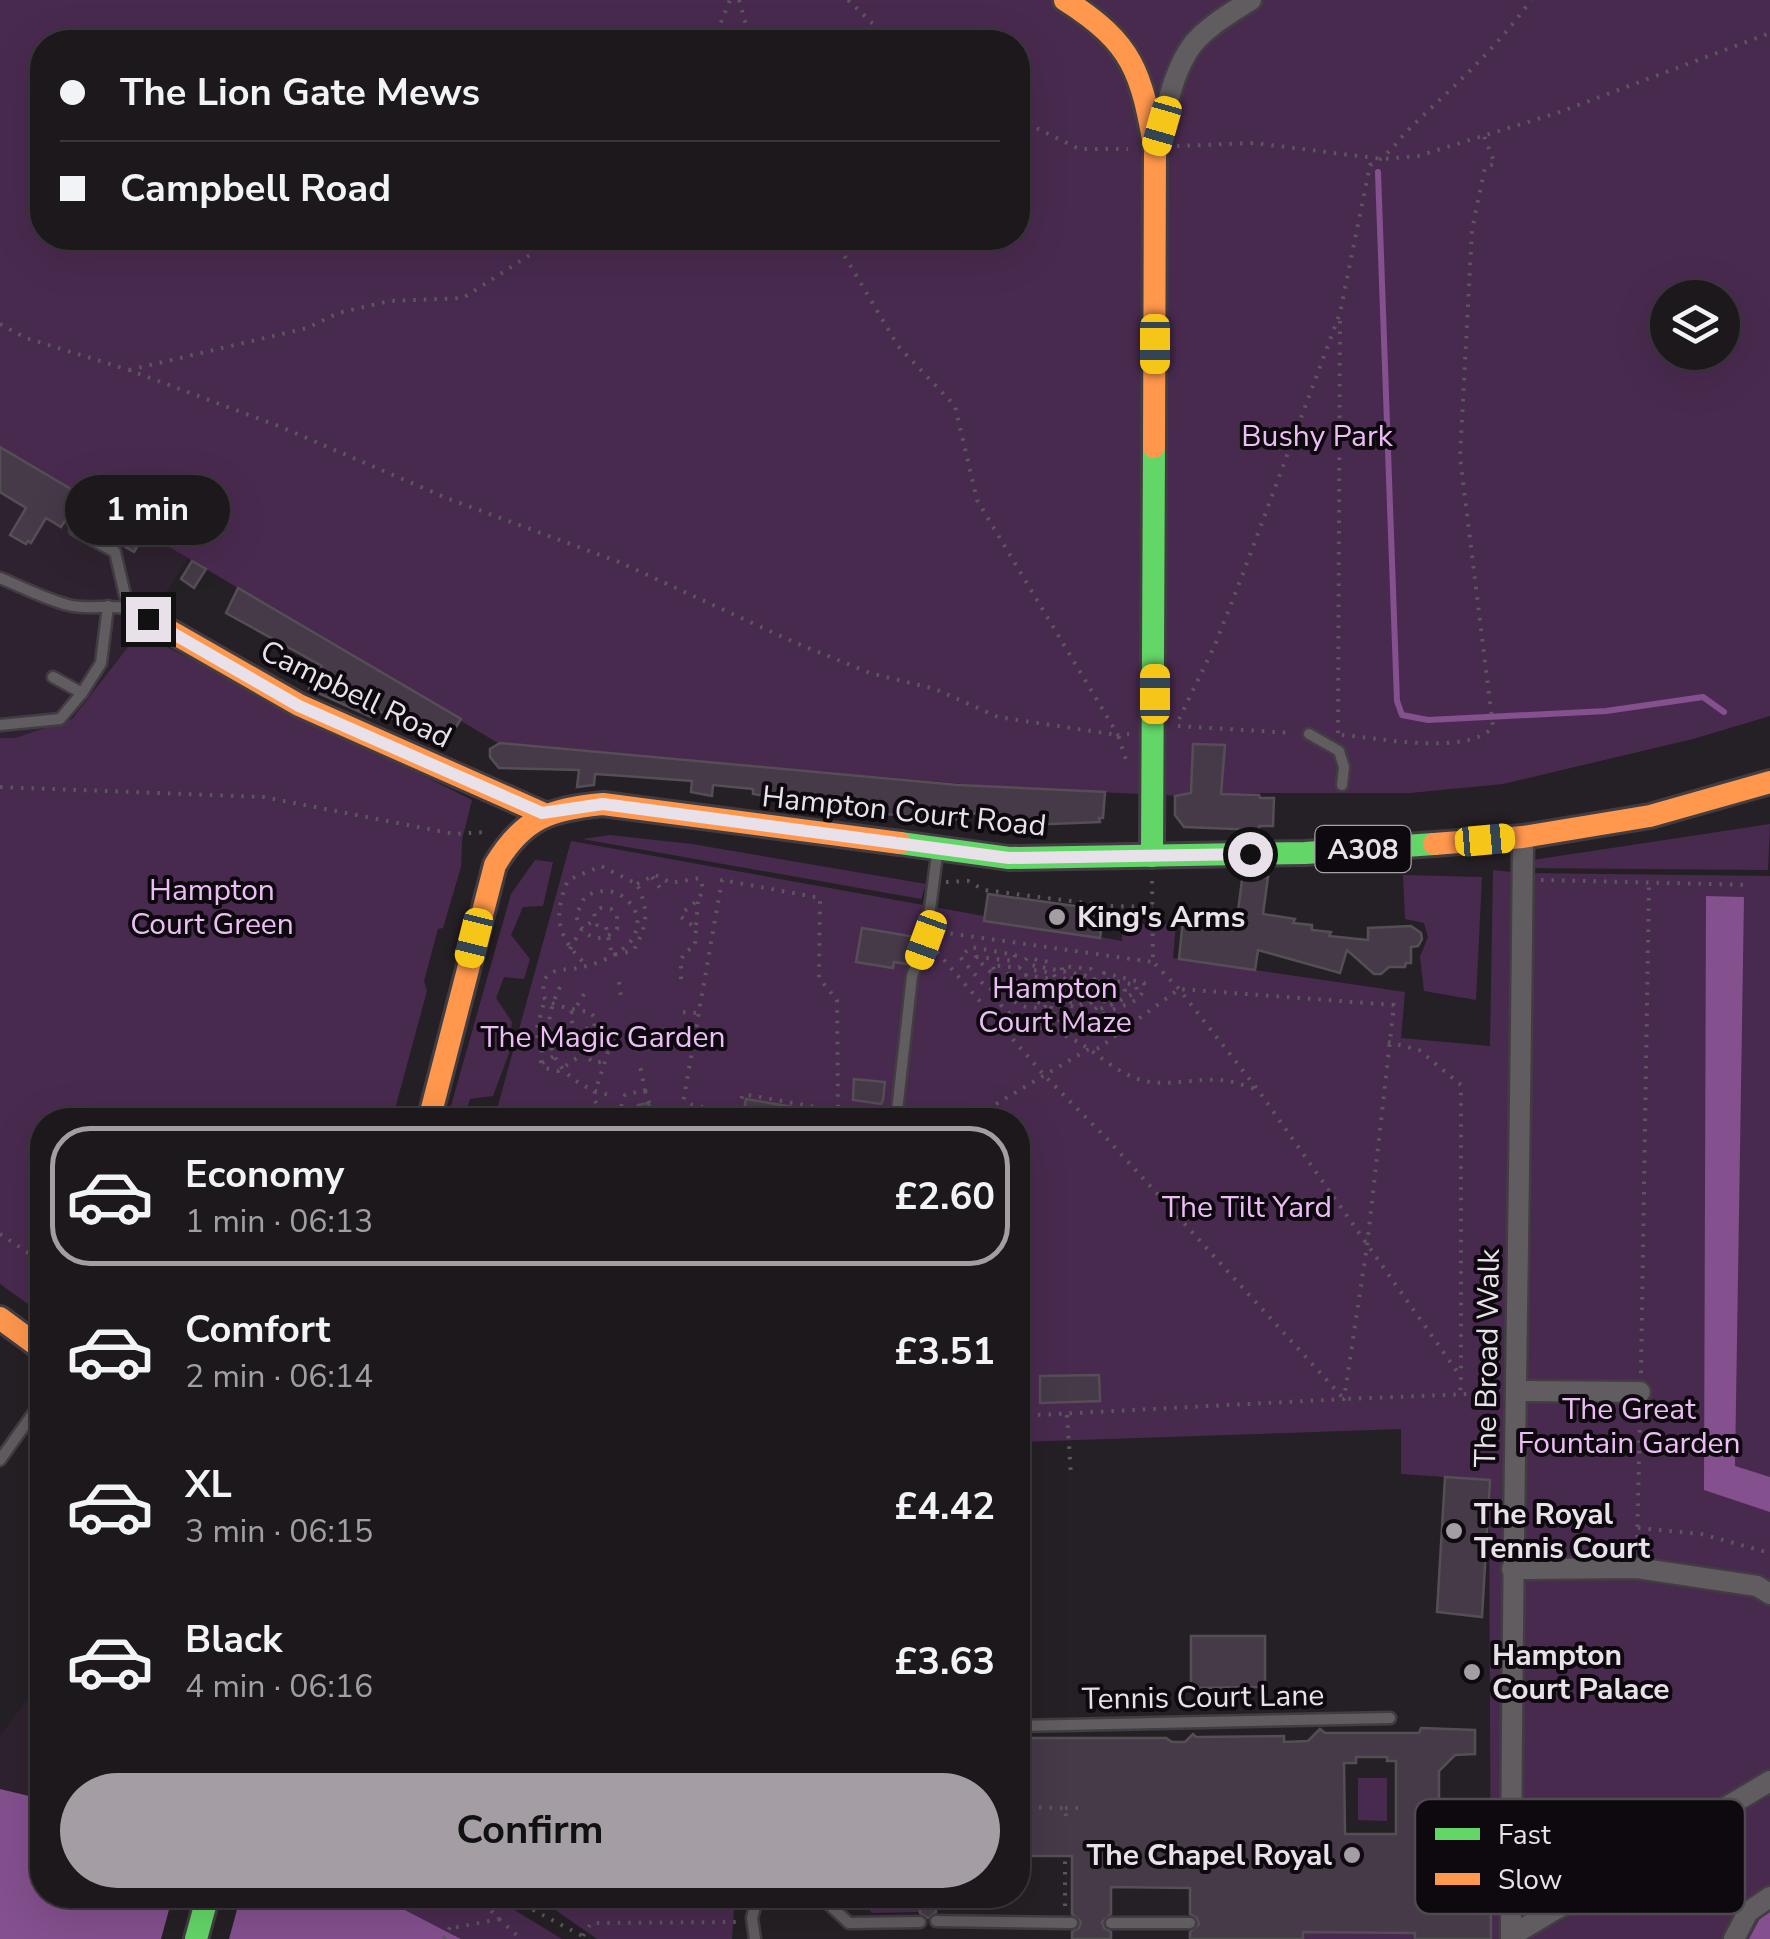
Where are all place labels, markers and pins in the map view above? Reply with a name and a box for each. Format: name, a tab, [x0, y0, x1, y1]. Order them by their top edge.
place label: King's Arms	[1077, 897, 1245, 938]
marker: King's Arms	[1046, 906, 1068, 928]
place label: The Royal Tennis Court	[1474, 1494, 1651, 1569]
marker: The Royal Tennis Court	[1443, 1520, 1465, 1542]
place label: Hampton Court Palace	[1492, 1635, 1670, 1710]
marker: Hampton Court Palace	[1461, 1661, 1483, 1683]
place label: The Chapel Royal	[1087, 1835, 1332, 1876]
marker: The Chapel Royal	[1341, 1844, 1363, 1866]

